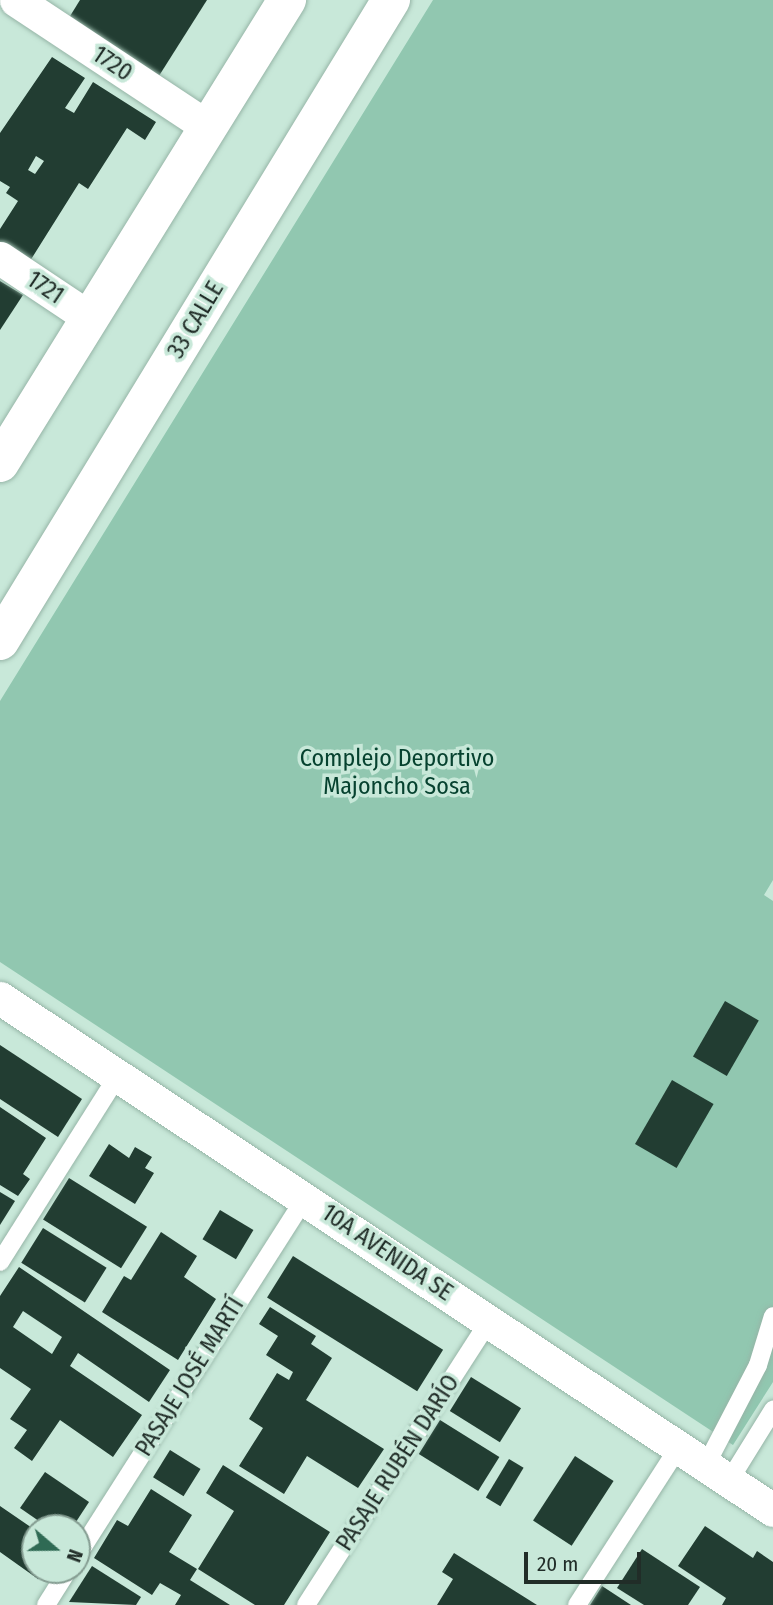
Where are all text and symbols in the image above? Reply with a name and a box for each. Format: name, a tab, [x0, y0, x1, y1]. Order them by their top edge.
street label: 1720	[87, 40, 137, 88]
street label: 1721	[21, 265, 69, 311]
street label: 33 CALLE	[162, 276, 230, 364]
park label: Complejo Deportivo Majoncho Sosa	[300, 745, 494, 801]
street label: 10A AVENIDA SE	[316, 1199, 458, 1307]
street label: PASAJE JOSÉ MARTÍ	[130, 1292, 250, 1462]
street label: PASAJE RUBÉN DARÍO	[330, 1370, 466, 1556]
north arrow	[21, 1514, 91, 1584]
scale bar	[528, 1538, 645, 1582]
text: N	[62, 1546, 87, 1565]
text: 20 m	[537, 1551, 578, 1577]

